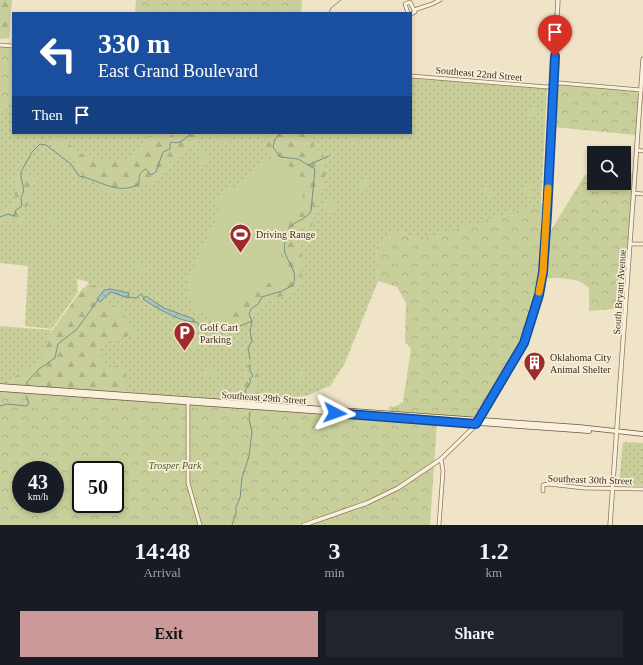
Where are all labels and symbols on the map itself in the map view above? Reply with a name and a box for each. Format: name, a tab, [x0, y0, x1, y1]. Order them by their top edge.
pin	[538, 15, 572, 56]
street label: Southeast 22nd Street	[435, 64, 523, 83]
sports icon: Driving Range	[228, 221, 254, 254]
place label: Driving Range	[256, 229, 316, 240]
street label: South Bryant Avenue	[611, 249, 628, 335]
parking icon: Golf Cart Parking	[172, 320, 198, 353]
place label: Golf Cart Parking	[200, 322, 238, 345]
building icon: Oklahoma City Animal Shelter	[522, 350, 548, 383]
place label: Oklahoma City Animal Shelter	[550, 352, 611, 375]
street label: Southeast 29th Street	[221, 389, 307, 406]
position arrow	[314, 392, 356, 434]
park label: Trosper Park	[149, 460, 202, 471]
speed limit sign: 50	[72, 461, 124, 513]
street label: Southeast 30th Street	[547, 473, 633, 486]

